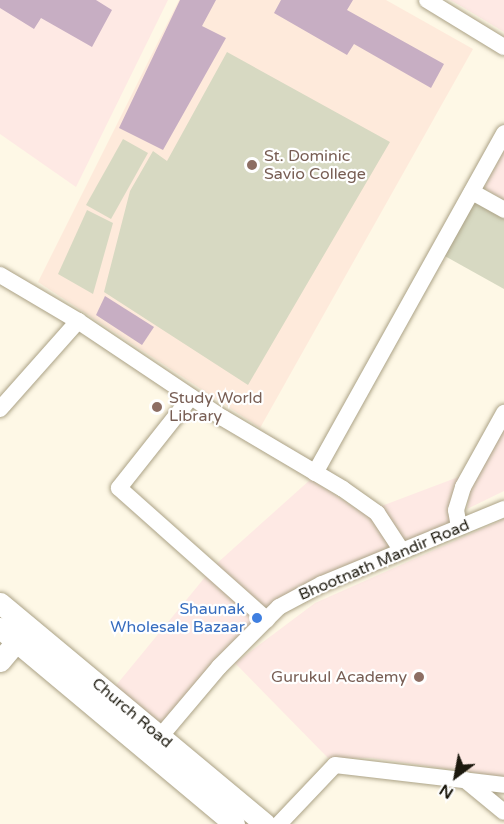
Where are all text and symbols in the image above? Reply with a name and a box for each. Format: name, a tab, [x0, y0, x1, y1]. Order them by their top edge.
place label: St. Dominic Savio College	[264, 146, 366, 184]
marker: St. Dominic Savio College	[245, 158, 259, 172]
place label: Study World Library	[169, 388, 263, 426]
marker: Study World Library	[150, 400, 164, 414]
street label: Bhootnath Mandir Road	[296, 515, 472, 605]
place label: Shaunak Wholesale Bazaar	[110, 599, 245, 637]
marker: Shaunak Wholesale Bazaar	[250, 611, 264, 625]
place label: Gurukul Academy	[271, 667, 407, 687]
marker: Gurukul Academy	[412, 670, 426, 684]
street label: Church Road	[88, 674, 176, 752]
north arrow	[426, 746, 486, 806]
text: N	[436, 779, 457, 803]

